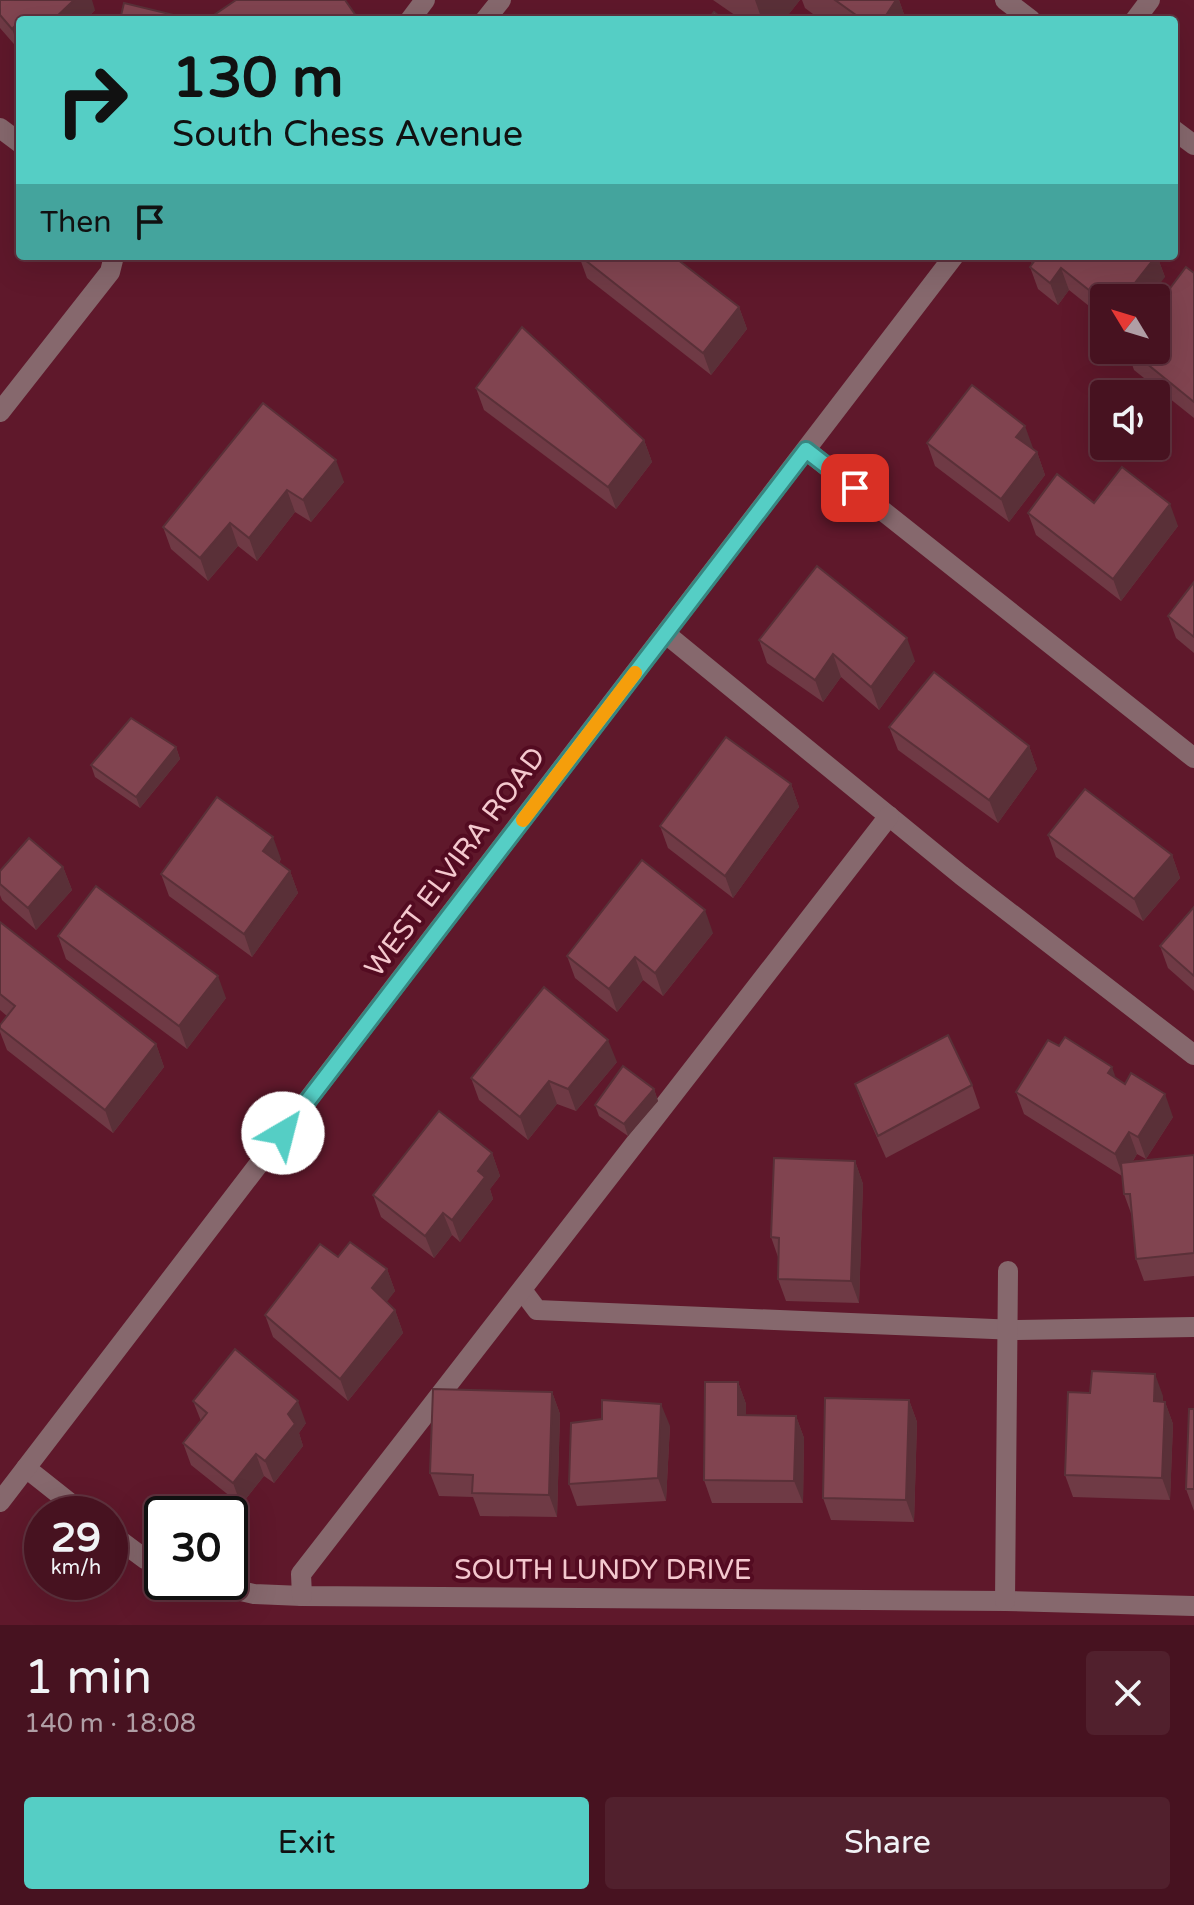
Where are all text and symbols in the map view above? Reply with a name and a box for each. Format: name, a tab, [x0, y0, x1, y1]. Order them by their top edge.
text: 130 m	[172, 45, 343, 112]
icon: right	[40, 48, 144, 152]
text: South Chess Avenue	[172, 113, 523, 156]
icon: arrive	[128, 200, 172, 244]
text: Then	[40, 204, 112, 241]
north arrow	[1090, 284, 1170, 364]
map controls	[1090, 284, 1170, 460]
button: sound	[1090, 380, 1170, 460]
pin	[821, 454, 889, 522]
icon: arrive	[833, 466, 877, 510]
street label: WEST ELVIRA ROAD	[357, 740, 553, 984]
position arrow	[241, 1091, 325, 1175]
speed limit sign: 30	[144, 1496, 248, 1600]
text: 29	[51, 1514, 101, 1562]
street label: SOUTH LUNDY DRIVE	[454, 1553, 752, 1587]
text: km/h	[51, 1556, 101, 1580]
text: 1 min	[24, 1649, 152, 1707]
button: close	[1086, 1651, 1170, 1735]
text: 140 m · 18:08	[24, 1708, 196, 1739]
button: Exit	[24, 1797, 589, 1889]
button: Share	[605, 1797, 1170, 1889]

